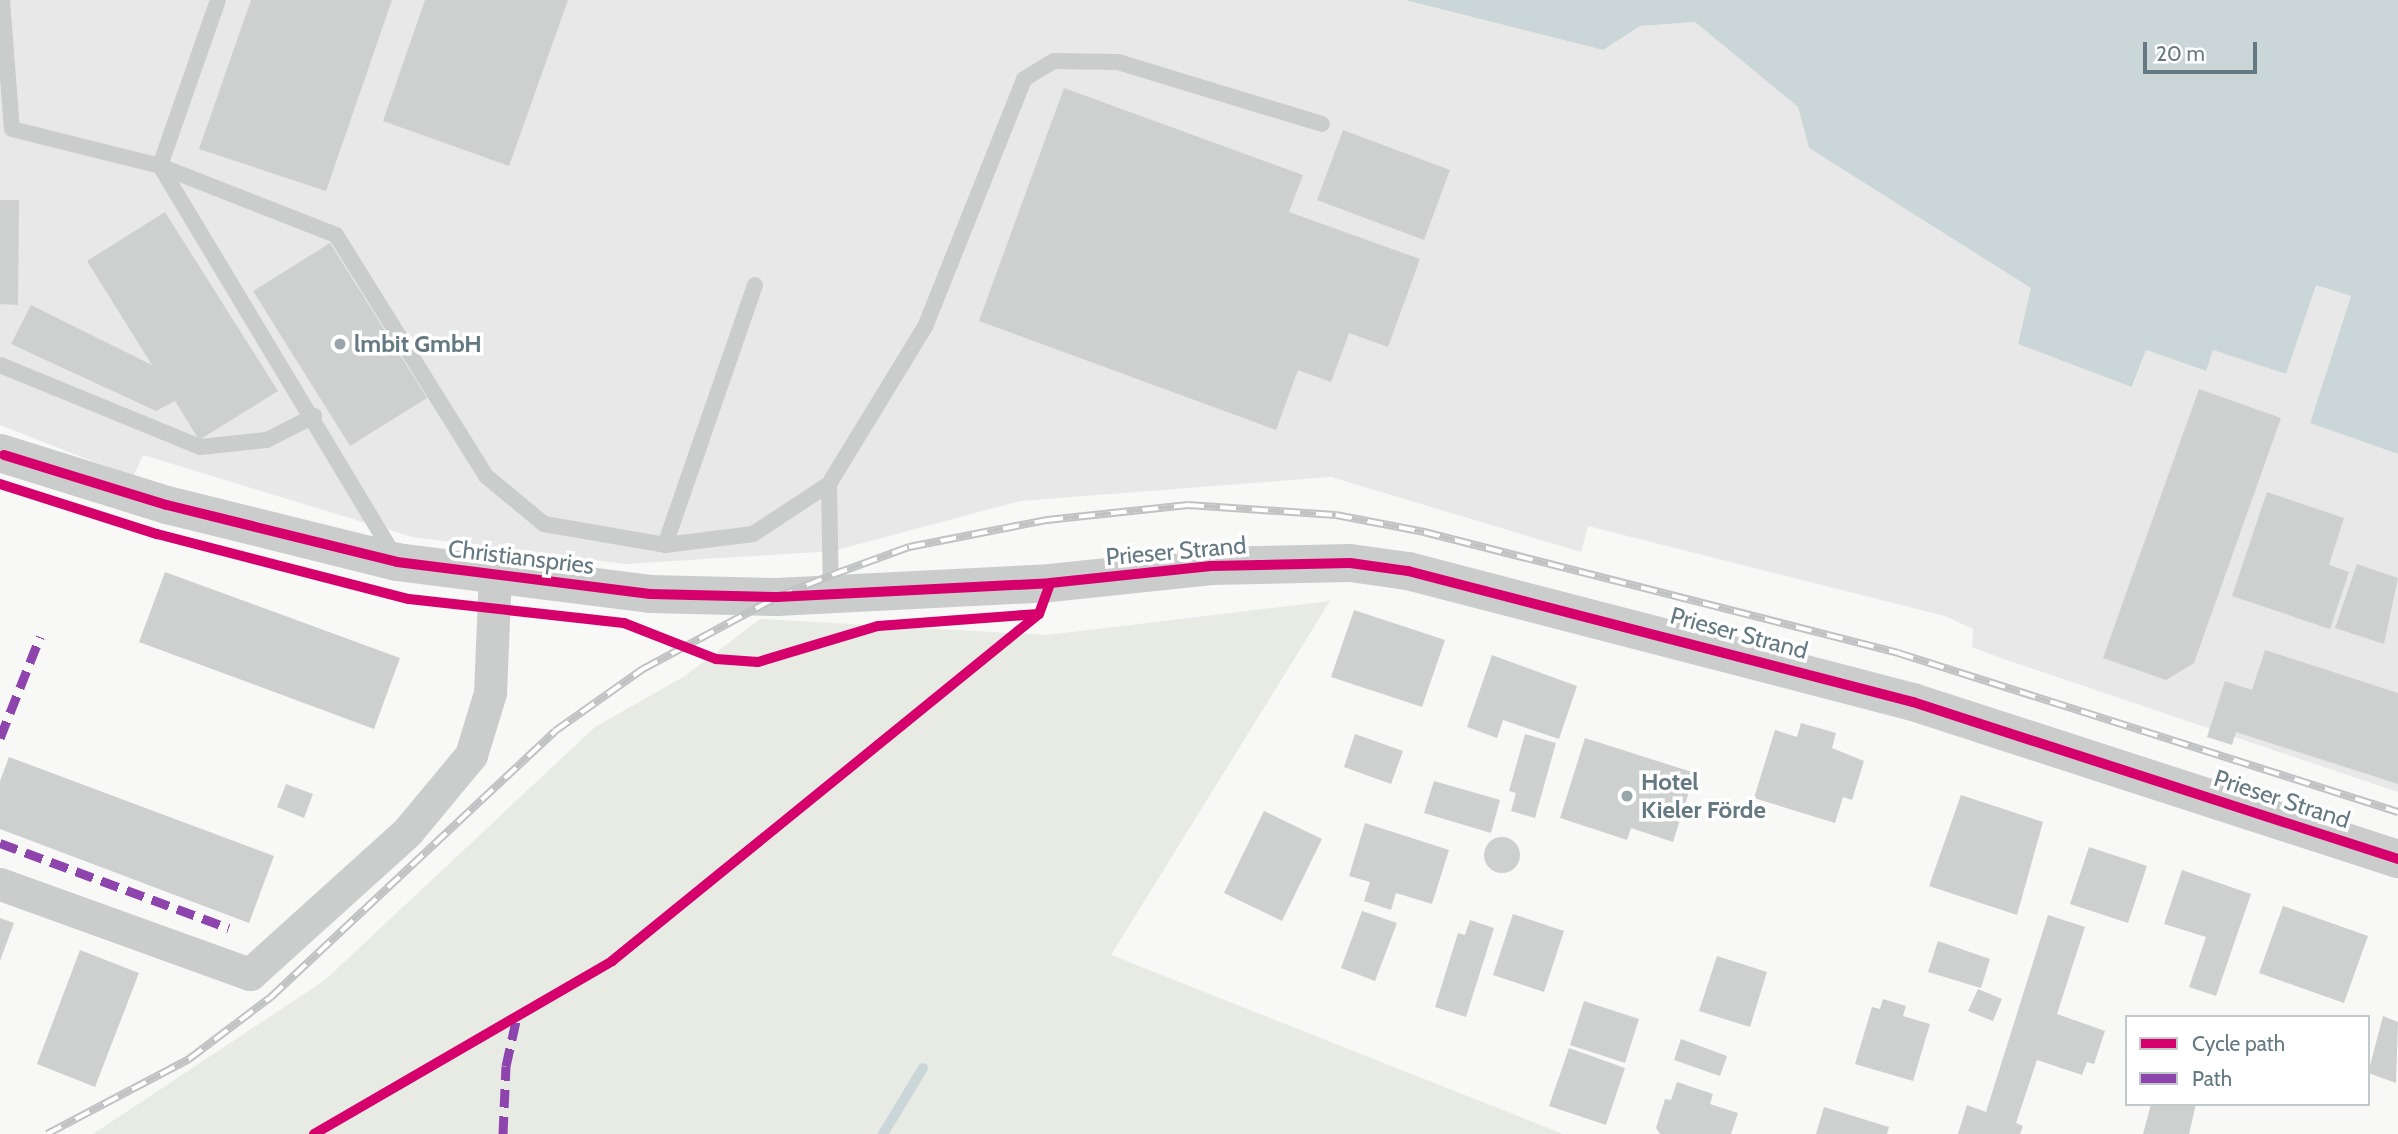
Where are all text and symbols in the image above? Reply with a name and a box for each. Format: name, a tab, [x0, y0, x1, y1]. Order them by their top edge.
scale bar	[2146, 28, 2260, 72]
text: 20 m	[2156, 41, 2205, 66]
place label: lmbit GmbH	[354, 330, 482, 358]
marker: lmbit GmbH	[332, 336, 348, 352]
street label: Prieser Strand	[1104, 531, 1248, 571]
street label: Christianspries	[446, 534, 596, 580]
street label: Prieser Strand	[1667, 601, 1811, 665]
street label: Prieser Strand	[2210, 764, 2354, 834]
place label: Hotel Kieler Förde	[1641, 768, 1766, 824]
marker: Hotel Kieler Förde	[1619, 788, 1635, 804]
legend	[2125, 1015, 2370, 1106]
text: Cycle path	[2192, 1031, 2285, 1056]
text: Path	[2192, 1066, 2232, 1091]

